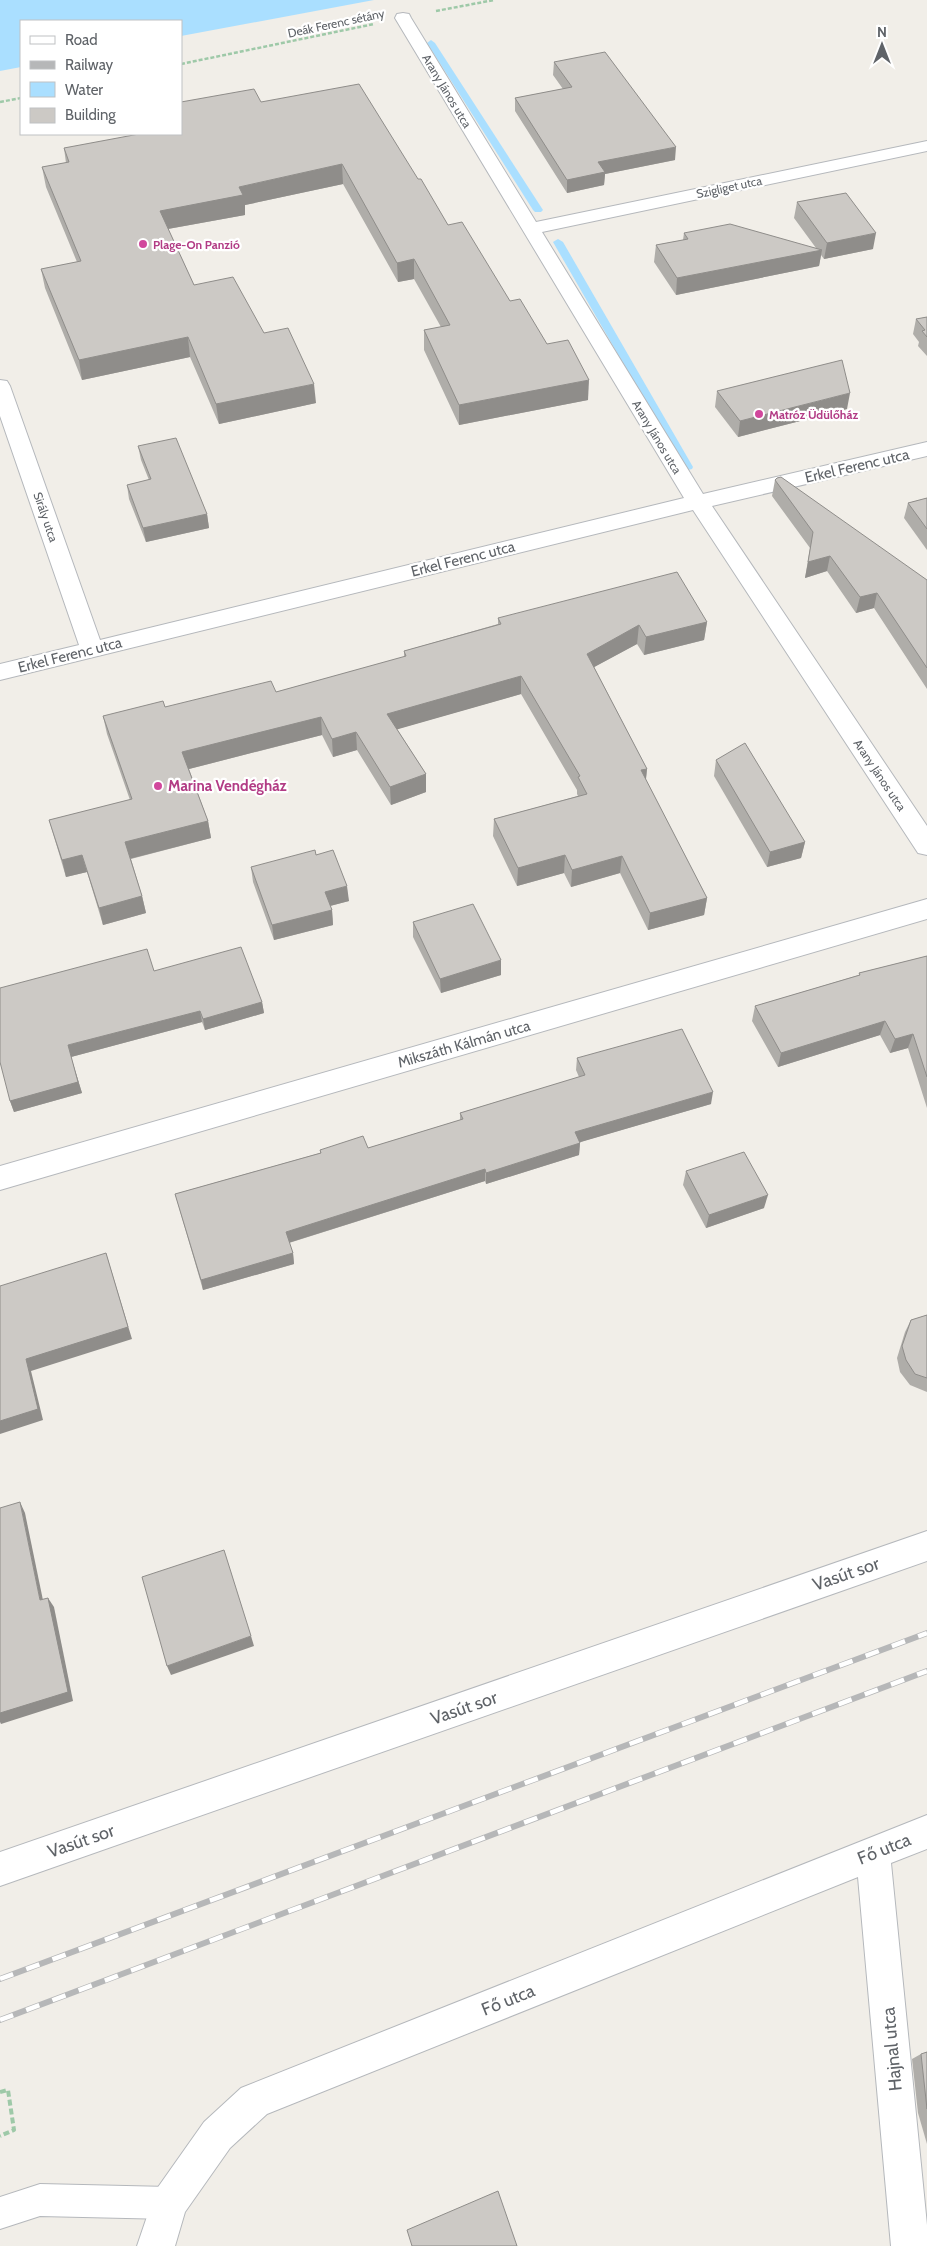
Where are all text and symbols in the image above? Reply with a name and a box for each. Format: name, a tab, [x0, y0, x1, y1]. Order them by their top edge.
street label: Deák Ferenc sétány	[286, 5, 386, 41]
legend	[20, 20, 182, 135]
north arrow	[857, 20, 907, 70]
text: N	[877, 23, 887, 41]
text: Road	[65, 31, 98, 49]
street label: Arany János utca	[419, 51, 475, 131]
text: Railway	[65, 56, 114, 74]
text: Water	[65, 81, 103, 99]
text: Building	[65, 106, 116, 124]
street label: Szigliget utca	[695, 173, 763, 201]
place label: Plage-On Panzió	[153, 237, 240, 252]
marker: Plage-On Panzió	[137, 238, 149, 250]
street label: Arany János utca	[629, 397, 685, 477]
place label: Matróz Üdülőház	[769, 407, 858, 422]
marker: Matróz Üdülőház	[753, 408, 765, 420]
street label: Erkel Ferenc utca	[803, 445, 912, 487]
street label: Sirály utca	[30, 490, 62, 544]
street label: Erkel Ferenc utca	[409, 537, 518, 581]
street label: Erkel Ferenc utca	[16, 633, 125, 677]
street label: Arany János utca	[850, 736, 910, 814]
place label: Marina Vendégház	[168, 777, 287, 795]
marker: Marina Vendégház	[152, 780, 164, 792]
street label: Mikszáth Kálmán utca	[396, 1016, 533, 1072]
street label: Vasút sor	[810, 1552, 882, 1596]
street label: Vasút sor	[428, 1686, 500, 1730]
street label: Vasút sor	[45, 1819, 117, 1863]
street label: Fő utca	[854, 1828, 914, 1870]
street label: Fő utca	[478, 1979, 538, 2021]
street label: Hajnal utca	[877, 2006, 907, 2092]

